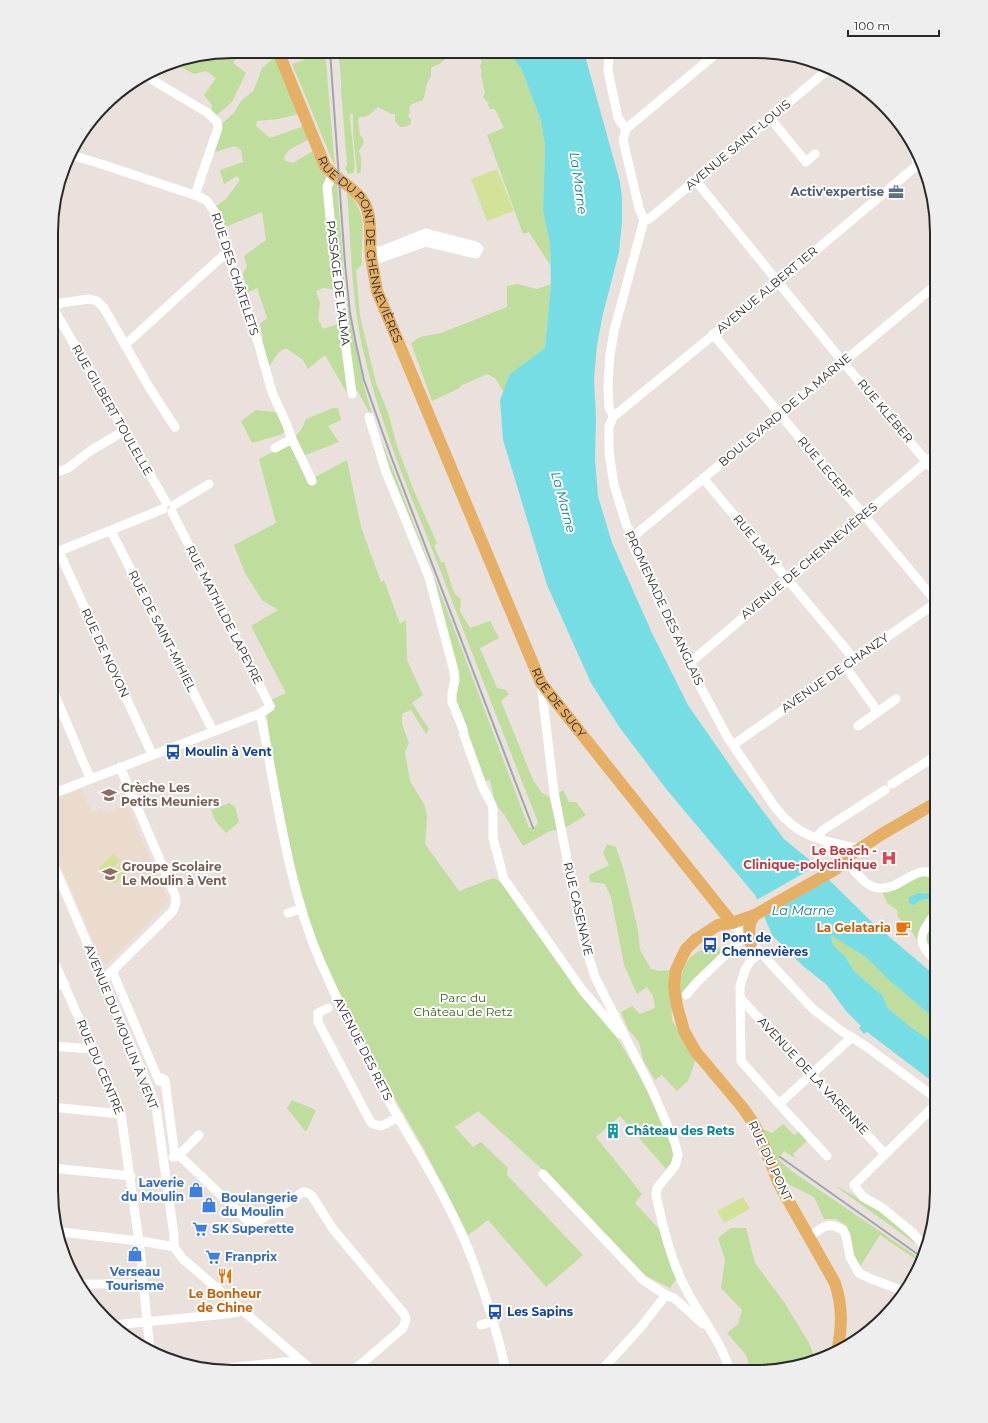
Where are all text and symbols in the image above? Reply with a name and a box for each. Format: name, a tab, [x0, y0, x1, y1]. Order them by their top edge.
scale bar	[848, 12, 939, 38]
text: 100 m	[854, 18, 890, 33]
street label: AVENUE SAINT-LOUIS	[682, 96, 793, 193]
water label: La Marne	[567, 151, 591, 215]
street label: RUE DU PONT DE CHENNEVIÈRES	[315, 154, 406, 345]
office icon: Activ'expertise	[887, 183, 905, 201]
place label: Activ'expertise	[790, 184, 884, 199]
street label: RUE DES CHÂTELETS	[209, 210, 262, 337]
street label: PASSAGE DE L'ALMA	[323, 219, 354, 347]
street label: AVENUE ALBERT 1ER	[713, 243, 820, 336]
street label: RUE GILBERT TOULELLE	[69, 342, 156, 478]
street label: BOULEVARD DE LA MARNE	[715, 350, 854, 469]
street label: RUE KLÉBER	[854, 376, 917, 446]
street label: RUE LECERF	[795, 433, 856, 502]
water label: La Marne	[548, 470, 580, 535]
street label: AVENUE DE CHENNEVIÈRES	[737, 499, 880, 622]
street label: RUE LAMY	[730, 511, 783, 570]
street label: PROMENADE DES ANGLAIS	[622, 528, 707, 688]
street label: RUE MATHILDE LAPEYRE	[183, 543, 266, 687]
street label: RUE DE SAINT-MIHIEL	[125, 567, 200, 694]
street label: RUE DE NOYON	[78, 606, 133, 700]
street label: AVENUE DE CHANZY	[778, 630, 892, 715]
street label: RUE DE SUCY	[529, 665, 590, 741]
bus stop icon: Moulin à Vent	[164, 743, 182, 761]
place label: Moulin à Vent	[185, 744, 272, 759]
place label: Crèche Les Petits Meuniers	[121, 780, 220, 809]
school or university icon: Crèche Les Petits Meuniers	[100, 786, 118, 804]
place label: Le Beach - Clinique-polyclinique	[743, 843, 877, 872]
hospital icon: Le Beach - Clinique-polyclinique	[880, 849, 898, 867]
place label: Groupe Scolaire Le Moulin à Vent	[122, 859, 228, 888]
street label: RUE CASENAVE	[560, 861, 597, 957]
school or university icon: Groupe Scolaire Le Moulin à Vent	[101, 865, 119, 883]
water label: La Marne	[772, 902, 835, 918]
cafe icon: La Gelataria	[894, 919, 912, 937]
place label: La Gelataria	[817, 920, 891, 935]
place label: Pont de Chennevières	[722, 930, 809, 959]
bus stop icon: Pont de Chennevières	[701, 936, 719, 954]
street label: AVENUE DU MOULIN À VENT	[81, 942, 162, 1112]
park label: Parc du Château de Retz	[413, 990, 513, 1019]
street label: AVENUE DES RETS	[331, 995, 396, 1103]
street label: AVENUE DE LA VARENNE	[755, 1014, 872, 1138]
street label: RUE DU CENTRE	[74, 1017, 127, 1117]
street label: RUE DU PONT	[745, 1118, 796, 1204]
building icon: Château des Rets	[604, 1122, 622, 1140]
place label: Château des Rets	[625, 1123, 735, 1138]
place label: Laverie du Moulin	[121, 1175, 184, 1204]
shop icon: Laverie du Moulin	[187, 1181, 205, 1199]
place label: Boulangerie du Moulin	[221, 1190, 298, 1219]
shop icon: Boulangerie du Moulin	[200, 1196, 218, 1214]
supermarket icon: SK Superette	[191, 1220, 209, 1238]
place label: SK Superette	[212, 1221, 294, 1236]
shop icon: Verseau Tourisme	[126, 1245, 144, 1263]
supermarket icon: Franprix	[204, 1248, 222, 1266]
place label: Franprix	[225, 1249, 278, 1264]
place label: Verseau Tourisme	[106, 1264, 165, 1293]
restaurant icon: Le Bonheur de Chine	[216, 1267, 234, 1285]
place label: Le Bonheur de Chine	[189, 1286, 261, 1315]
bus stop icon: Les Sapins	[486, 1303, 504, 1321]
place label: Les Sapins	[507, 1304, 574, 1319]

